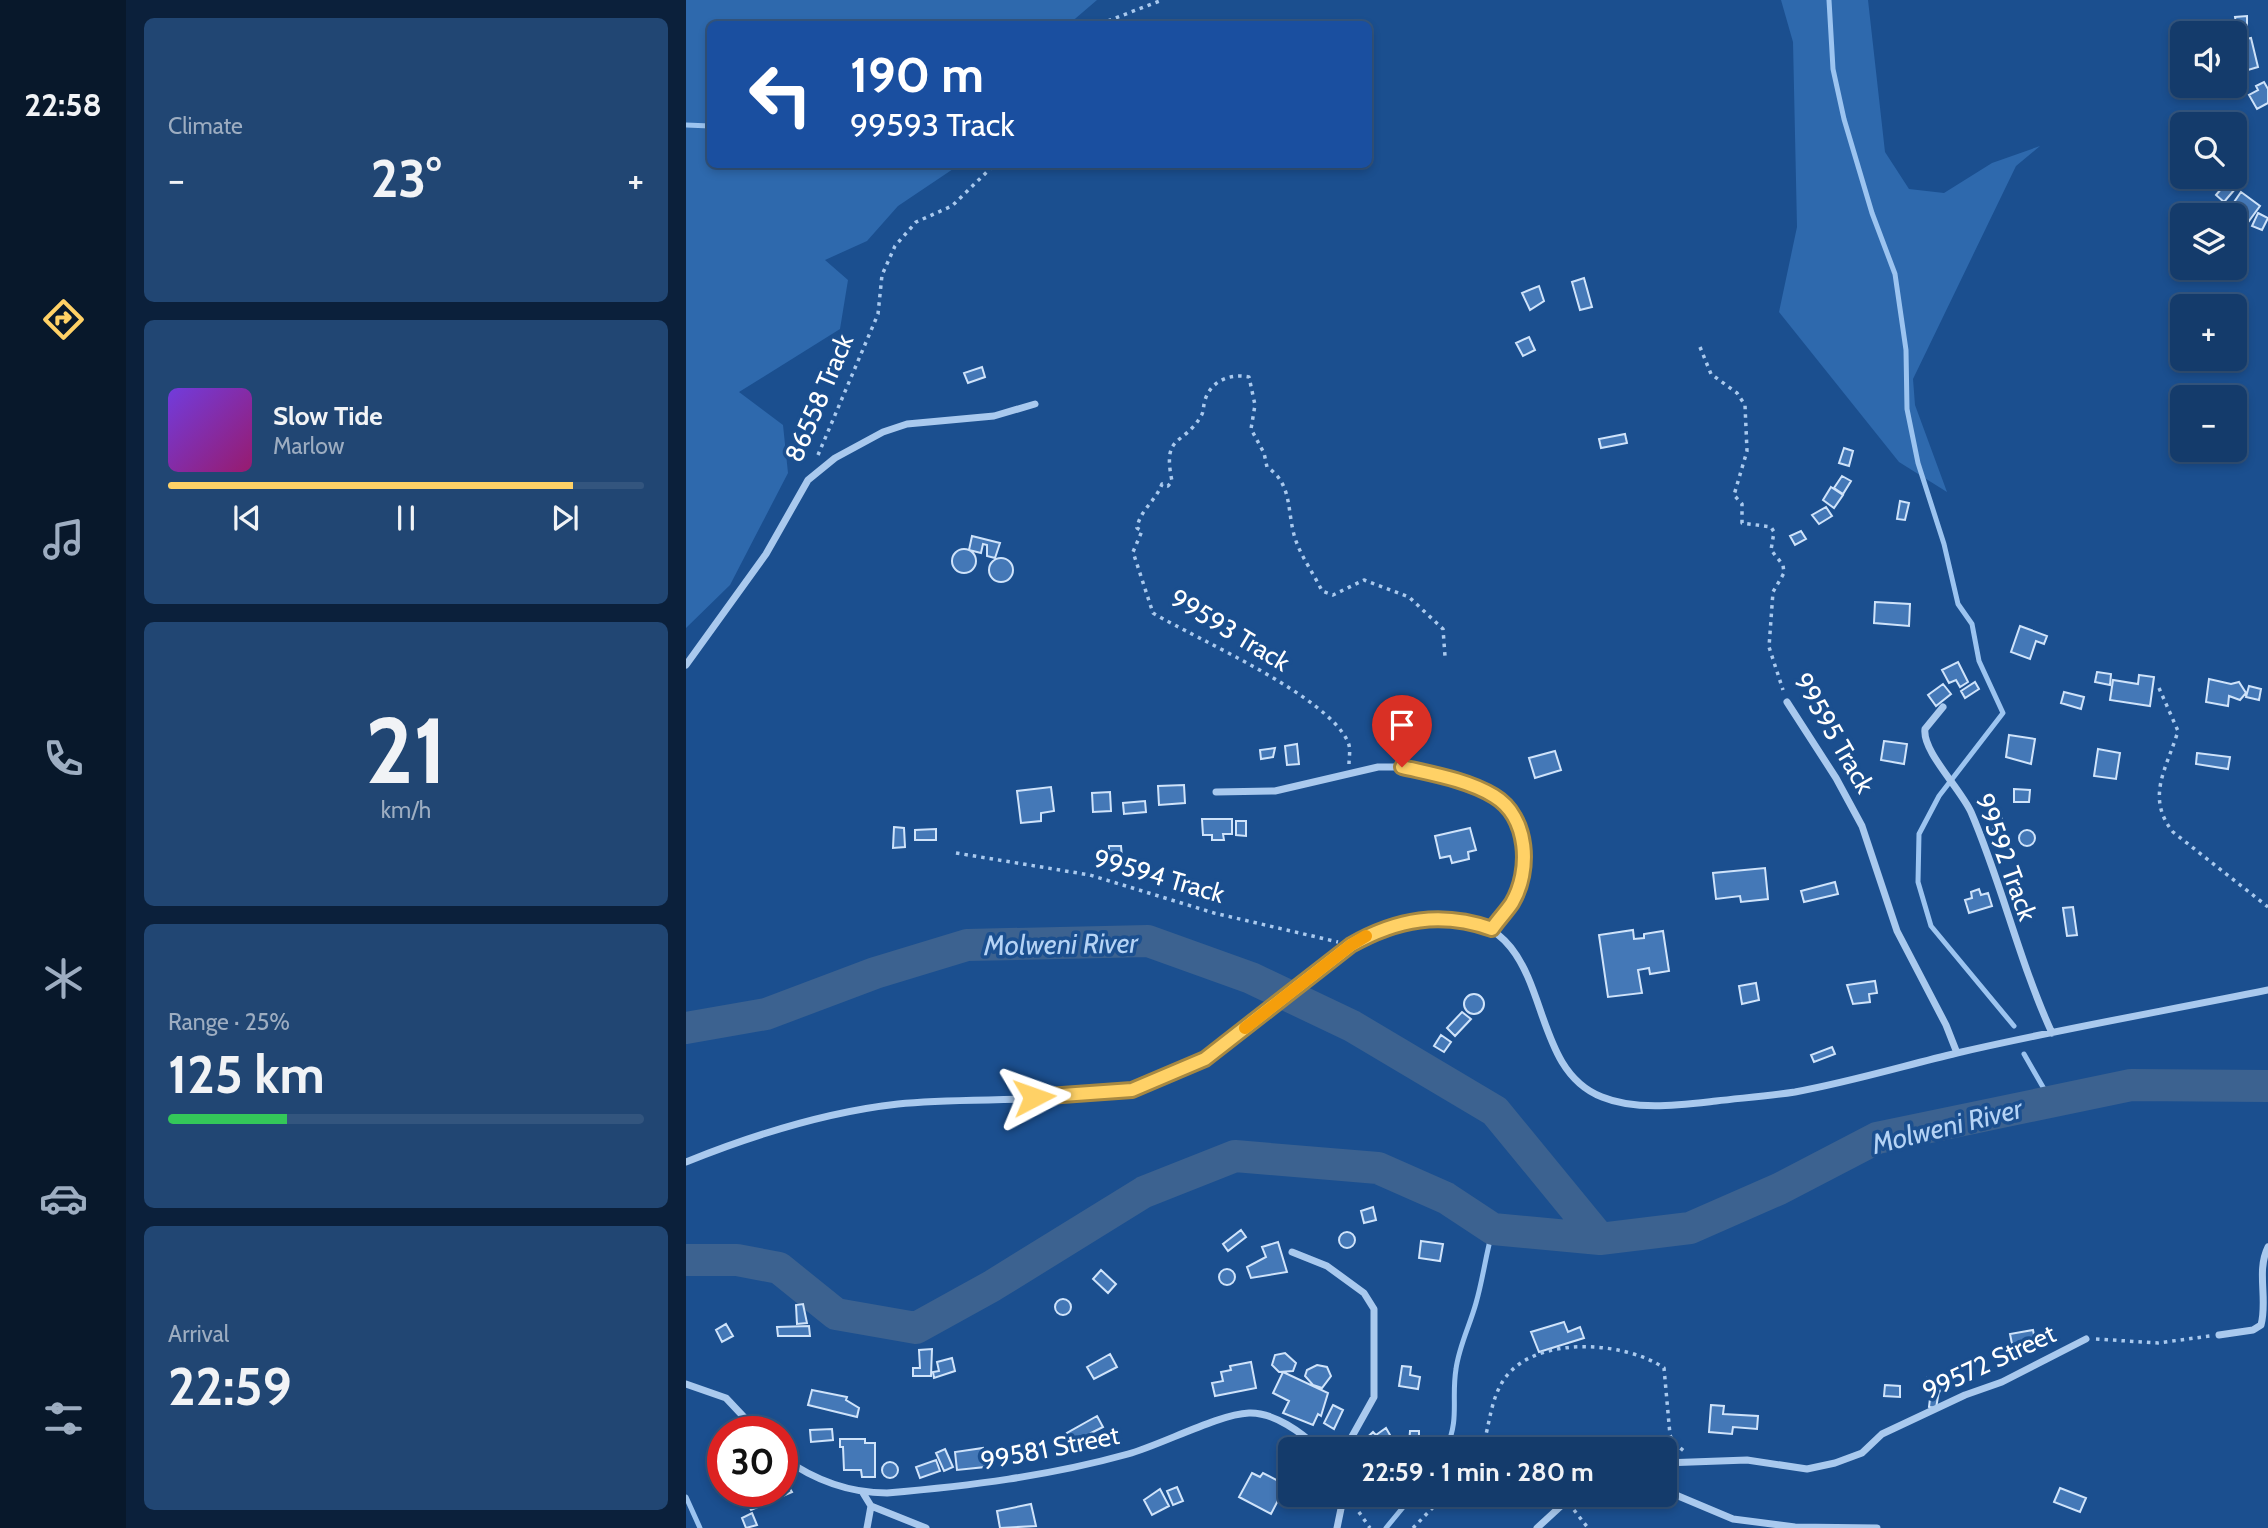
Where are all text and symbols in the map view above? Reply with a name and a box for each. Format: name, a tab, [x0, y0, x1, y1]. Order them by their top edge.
map controls	[2170, 21, 2247, 462]
button: sound	[2170, 21, 2247, 98]
text: 190 m	[850, 45, 984, 104]
icon: left	[735, 49, 826, 140]
text: 22:58	[24, 85, 102, 124]
text: 99593 Track	[850, 105, 1015, 144]
text: Climate	[168, 112, 243, 140]
button: search	[2170, 112, 2247, 189]
text: 23°	[371, 147, 441, 210]
text: −	[168, 156, 185, 203]
text: +	[627, 156, 644, 203]
button: layers	[2170, 203, 2247, 280]
button: +	[2170, 294, 2247, 371]
icon: directions	[39, 295, 88, 344]
street label: 86558 Track	[778, 329, 860, 467]
button: −	[2170, 385, 2247, 462]
text: Slow Tide	[273, 400, 383, 432]
text: Marlow	[273, 432, 344, 460]
icon: previous	[228, 499, 266, 537]
icon: pause	[387, 499, 425, 537]
icon: next	[546, 499, 584, 537]
icon: music	[39, 515, 88, 564]
street label: 99593 Track	[1164, 582, 1296, 678]
street label: 99595 Track	[1787, 667, 1881, 799]
text: 21	[365, 695, 447, 806]
pin	[1372, 695, 1432, 767]
icon: arrive	[1383, 706, 1421, 744]
icon: phone	[39, 734, 88, 783]
street label: 99592 Track	[1968, 789, 2044, 925]
text: km/h	[381, 796, 431, 824]
street label: 99594 Track	[1090, 842, 1229, 910]
water label: Molweni River	[983, 926, 1140, 962]
icon: climate	[39, 954, 88, 1003]
text: Range · 25%	[168, 1008, 290, 1036]
text: 125 km	[168, 1043, 325, 1106]
position arrow	[997, 1060, 1071, 1134]
water label: Molweni River	[1867, 1091, 2027, 1161]
icon: car	[39, 1174, 88, 1223]
street label: 99572 Street	[1917, 1317, 2061, 1407]
text: Arrival	[168, 1320, 229, 1348]
text: 22:59	[168, 1355, 292, 1418]
icon: filters	[39, 1394, 88, 1443]
speed limit sign: 30	[707, 1416, 798, 1507]
street label: 99581 Street	[978, 1419, 1122, 1477]
text: 22:59 · 1 min · 280 m	[1361, 1456, 1594, 1488]

